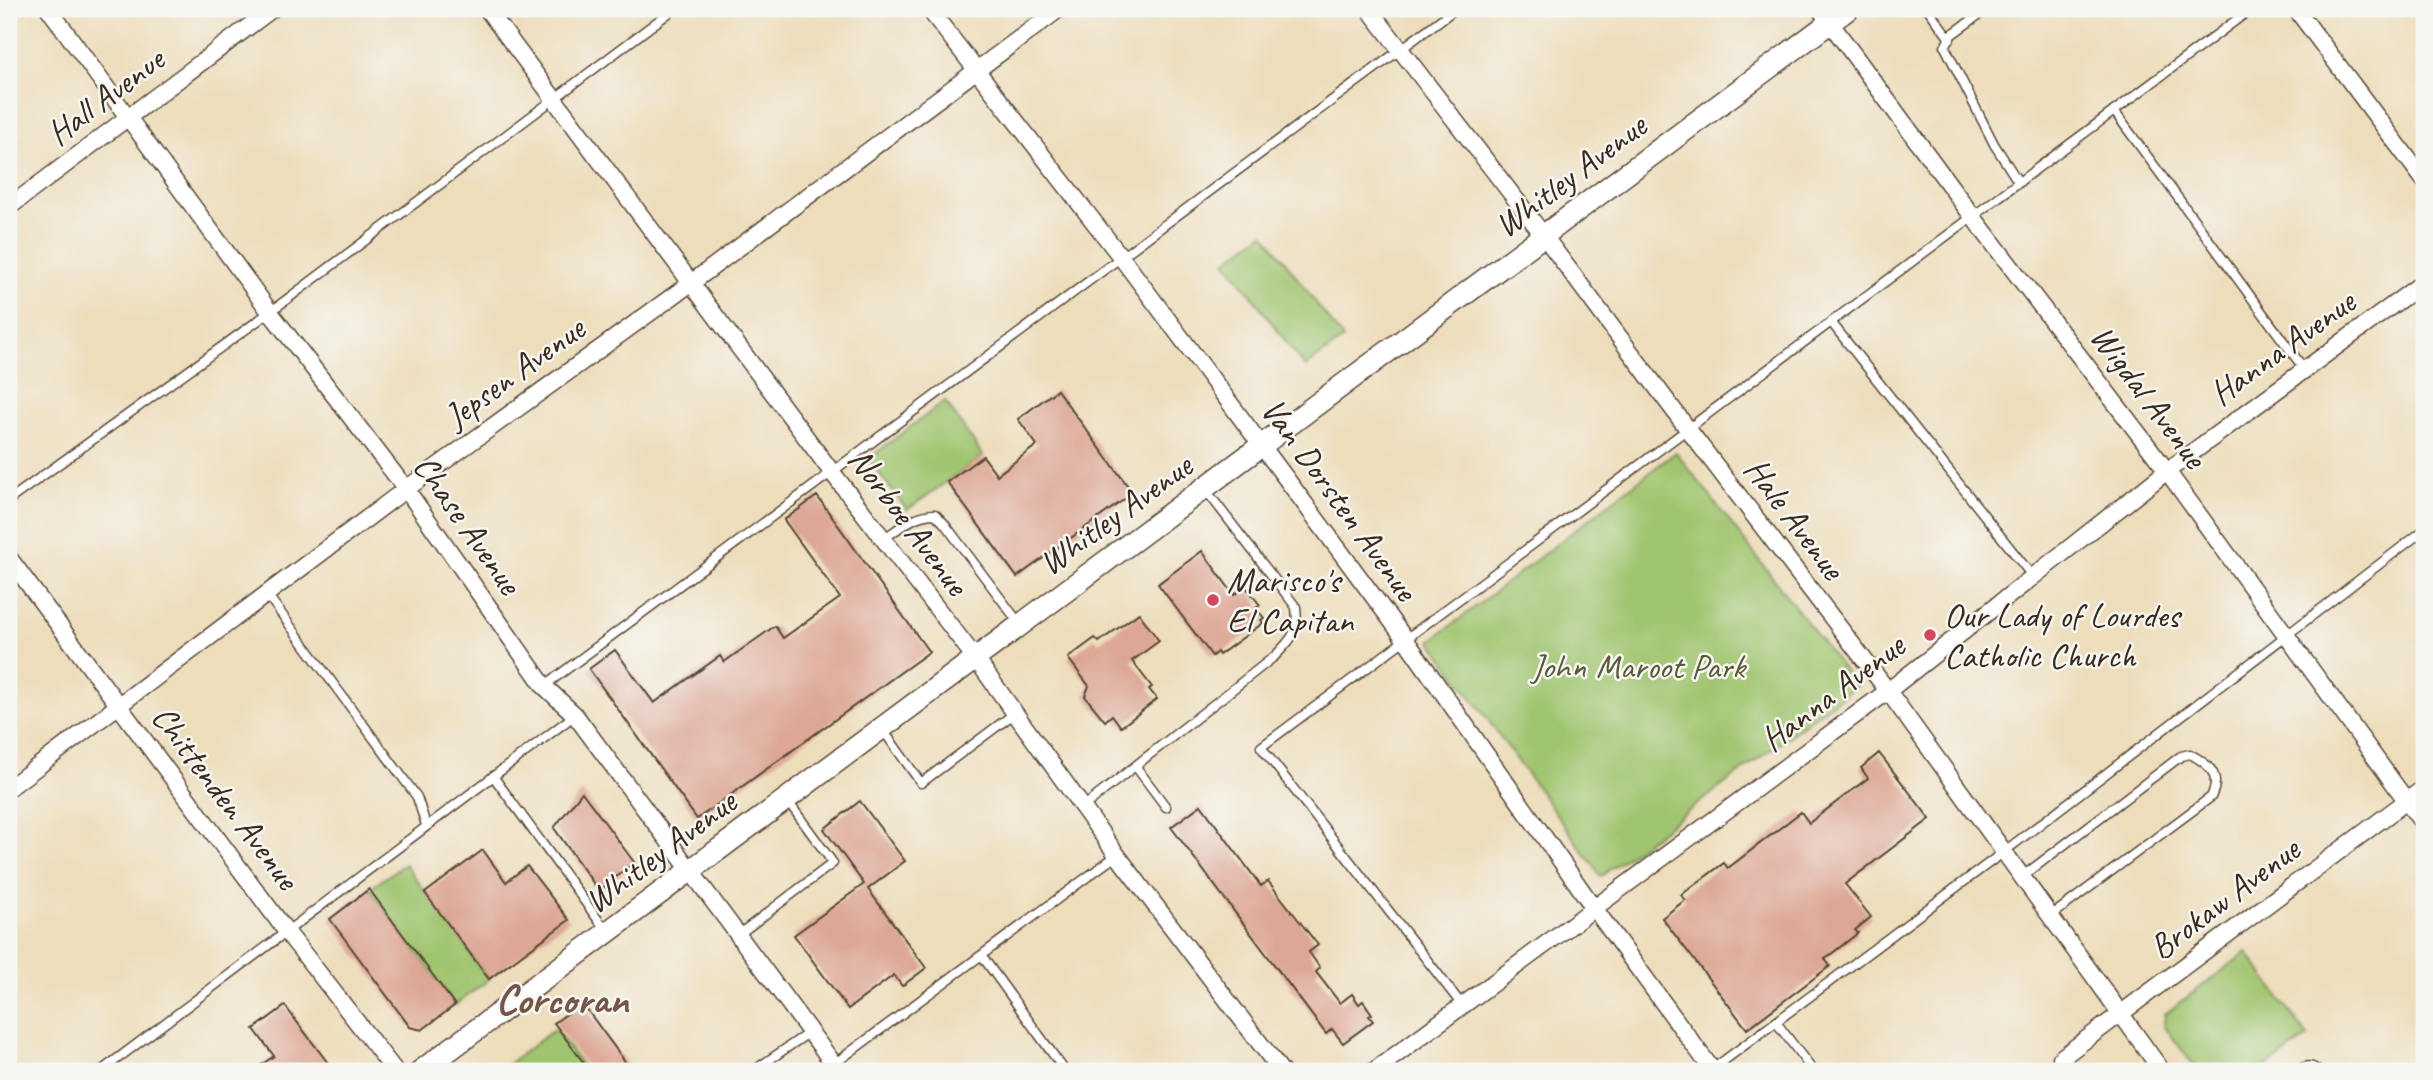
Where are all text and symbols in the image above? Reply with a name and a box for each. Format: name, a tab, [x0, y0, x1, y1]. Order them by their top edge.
street label: Hall Avenue	[37, 36, 175, 155]
street label: Whitley Avenue	[1485, 102, 1657, 247]
street label: Hanna Avenue	[2201, 278, 2366, 415]
street label: Jepsen Avenue	[434, 305, 596, 440]
street label: Wigdal Avenue	[2080, 316, 2219, 479]
street label: Van Dorsten Avenue	[1251, 389, 1430, 612]
street label: Norboe Avenue	[838, 438, 980, 606]
street label: Whitley Avenue	[1030, 442, 1203, 585]
street label: Chase Avenue	[403, 446, 533, 605]
street label: Hale Avenue	[1734, 448, 1857, 590]
place label: Marisco's El Capitan	[1227, 558, 1354, 643]
marker: Marisco's El Capitan	[1205, 592, 1221, 608]
place label: Our Lady of Lourdes Catholic Church	[1944, 593, 2182, 678]
street label: Hanna Avenue	[1751, 622, 1916, 761]
marker: Our Lady of Lourdes Catholic Church	[1922, 627, 1938, 643]
park label: John Maroot Park	[1529, 644, 1747, 689]
street label: Chittenden Avenue	[142, 696, 311, 901]
street label: Whitley Avenue	[575, 778, 747, 923]
street label: Brokaw Avenue	[2140, 826, 2311, 970]
district label: Corcoran	[496, 973, 630, 1026]

